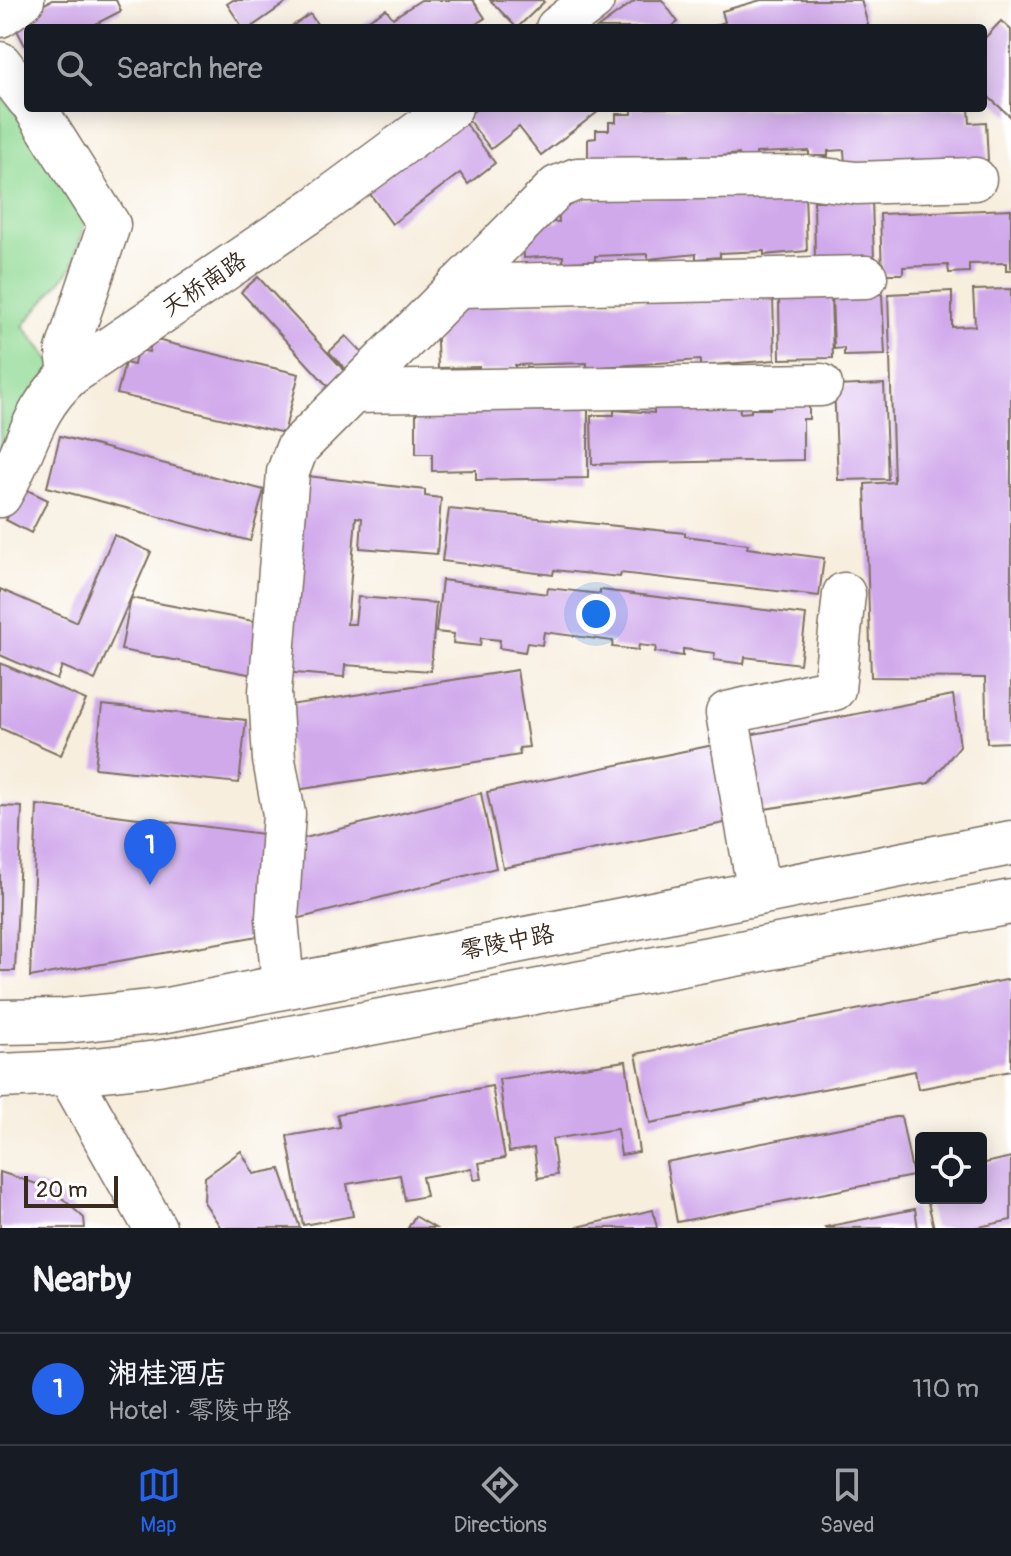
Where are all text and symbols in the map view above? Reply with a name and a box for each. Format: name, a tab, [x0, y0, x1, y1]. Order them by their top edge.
search box	[24, 24, 987, 112]
icon: search	[52, 46, 96, 90]
text: Search here	[116, 50, 263, 87]
street label: 天桥南路	[156, 246, 252, 323]
your location	[576, 594, 616, 634]
pin: 1	[124, 819, 176, 885]
street label: 零陵中路	[457, 919, 557, 966]
map controls	[915, 1132, 987, 1204]
button: locate	[915, 1132, 987, 1204]
scale bar	[24, 1172, 118, 1208]
text: 20 m	[36, 1176, 88, 1204]
text: Nearby	[32, 1259, 131, 1302]
text: 湘桂酒店	[108, 1355, 228, 1392]
text: 1	[53, 1373, 63, 1405]
text: 110 m	[912, 1373, 979, 1405]
text: Hotel · 零陵中路	[108, 1395, 292, 1427]
tab: Map	[137, 1463, 181, 1539]
tab: Directions	[454, 1463, 547, 1539]
tab: Saved	[820, 1463, 874, 1539]

